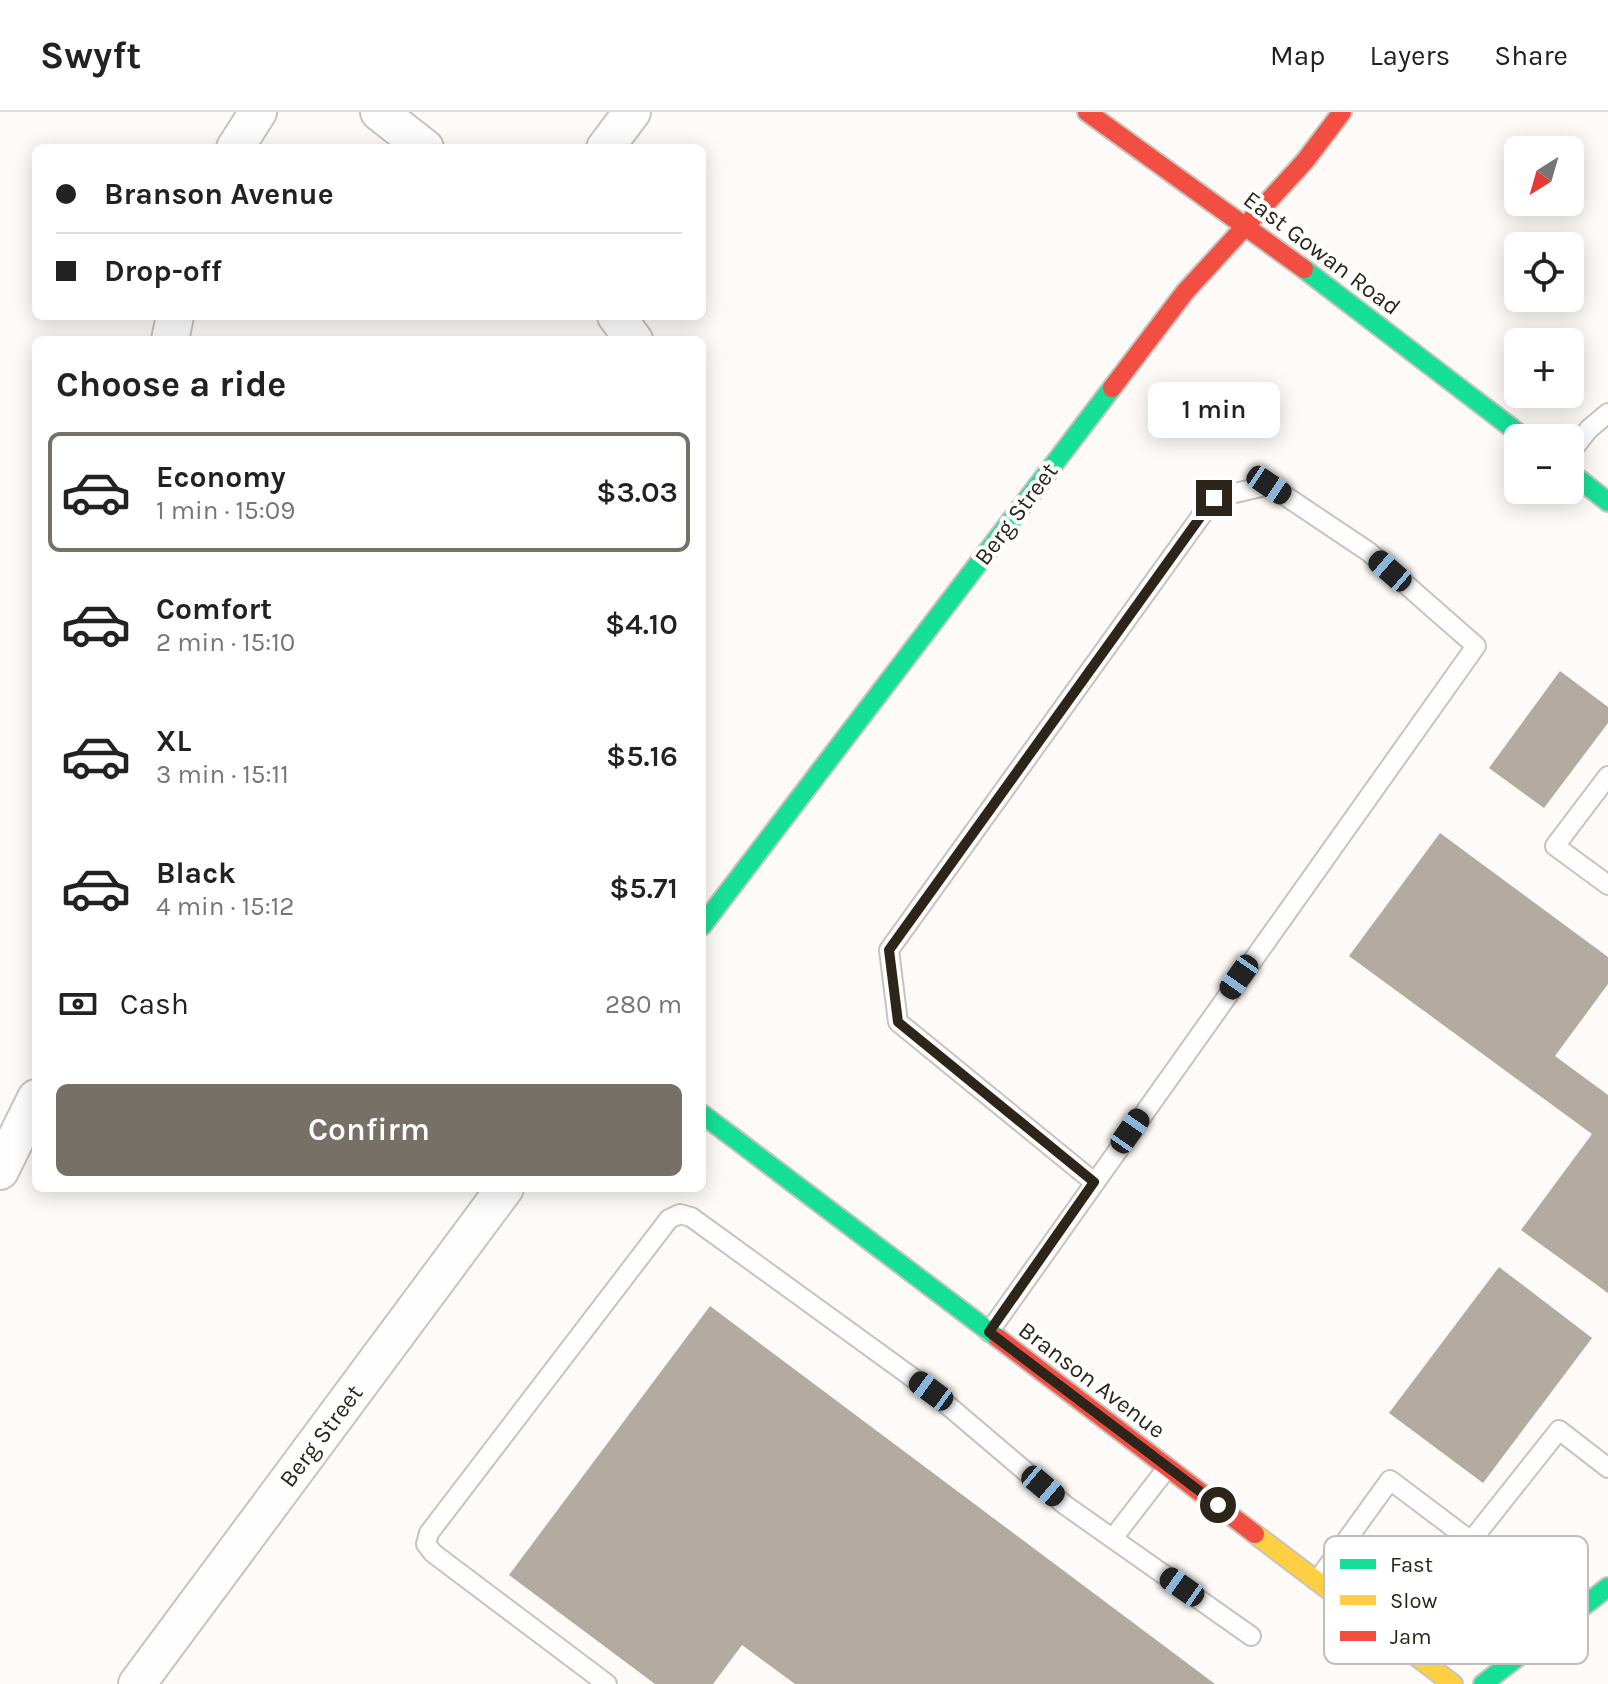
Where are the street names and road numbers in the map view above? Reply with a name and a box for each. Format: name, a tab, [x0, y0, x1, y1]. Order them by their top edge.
street label: East Gowan Road	[1238, 185, 1406, 321]
street label: Berg Street	[969, 457, 1063, 571]
street label: Branson Avenue	[1013, 1316, 1171, 1444]
street label: Berg Street	[274, 1379, 368, 1493]

